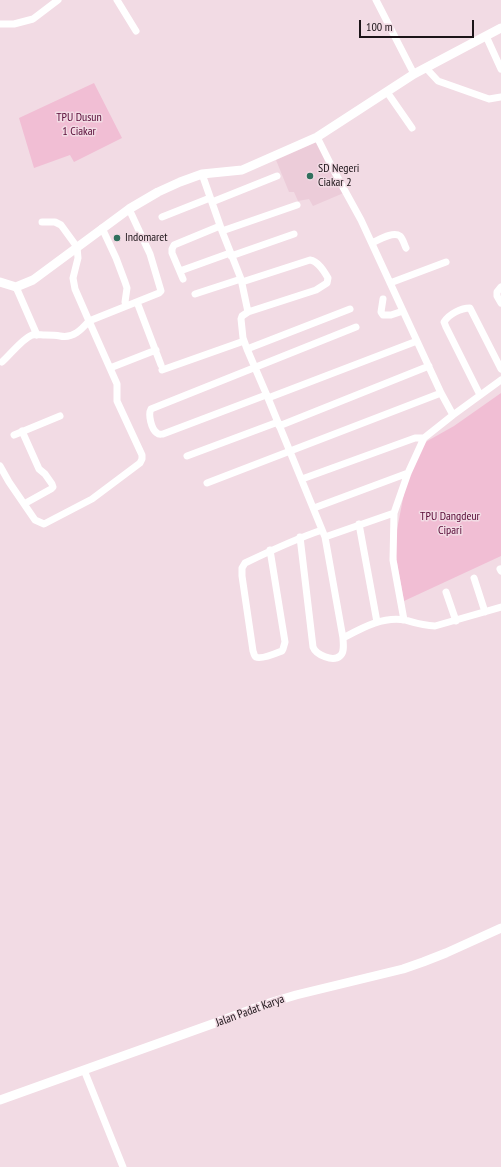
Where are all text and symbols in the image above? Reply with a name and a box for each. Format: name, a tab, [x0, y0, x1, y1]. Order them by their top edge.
scale bar	[361, 12, 476, 38]
text: 100 m	[366, 19, 393, 34]
park label: TPU Dusun 1 Ciakar	[56, 111, 102, 139]
place label: SD Negeri Ciakar 2	[318, 162, 359, 190]
marker: SD Negeri Ciakar 2	[305, 171, 315, 181]
place label: Indomaret	[125, 231, 168, 245]
marker: Indomaret	[112, 233, 122, 243]
park label: TPU Dangdeur Cipari	[420, 510, 480, 538]
street label: Jalan Padat Karya	[214, 992, 286, 1030]

